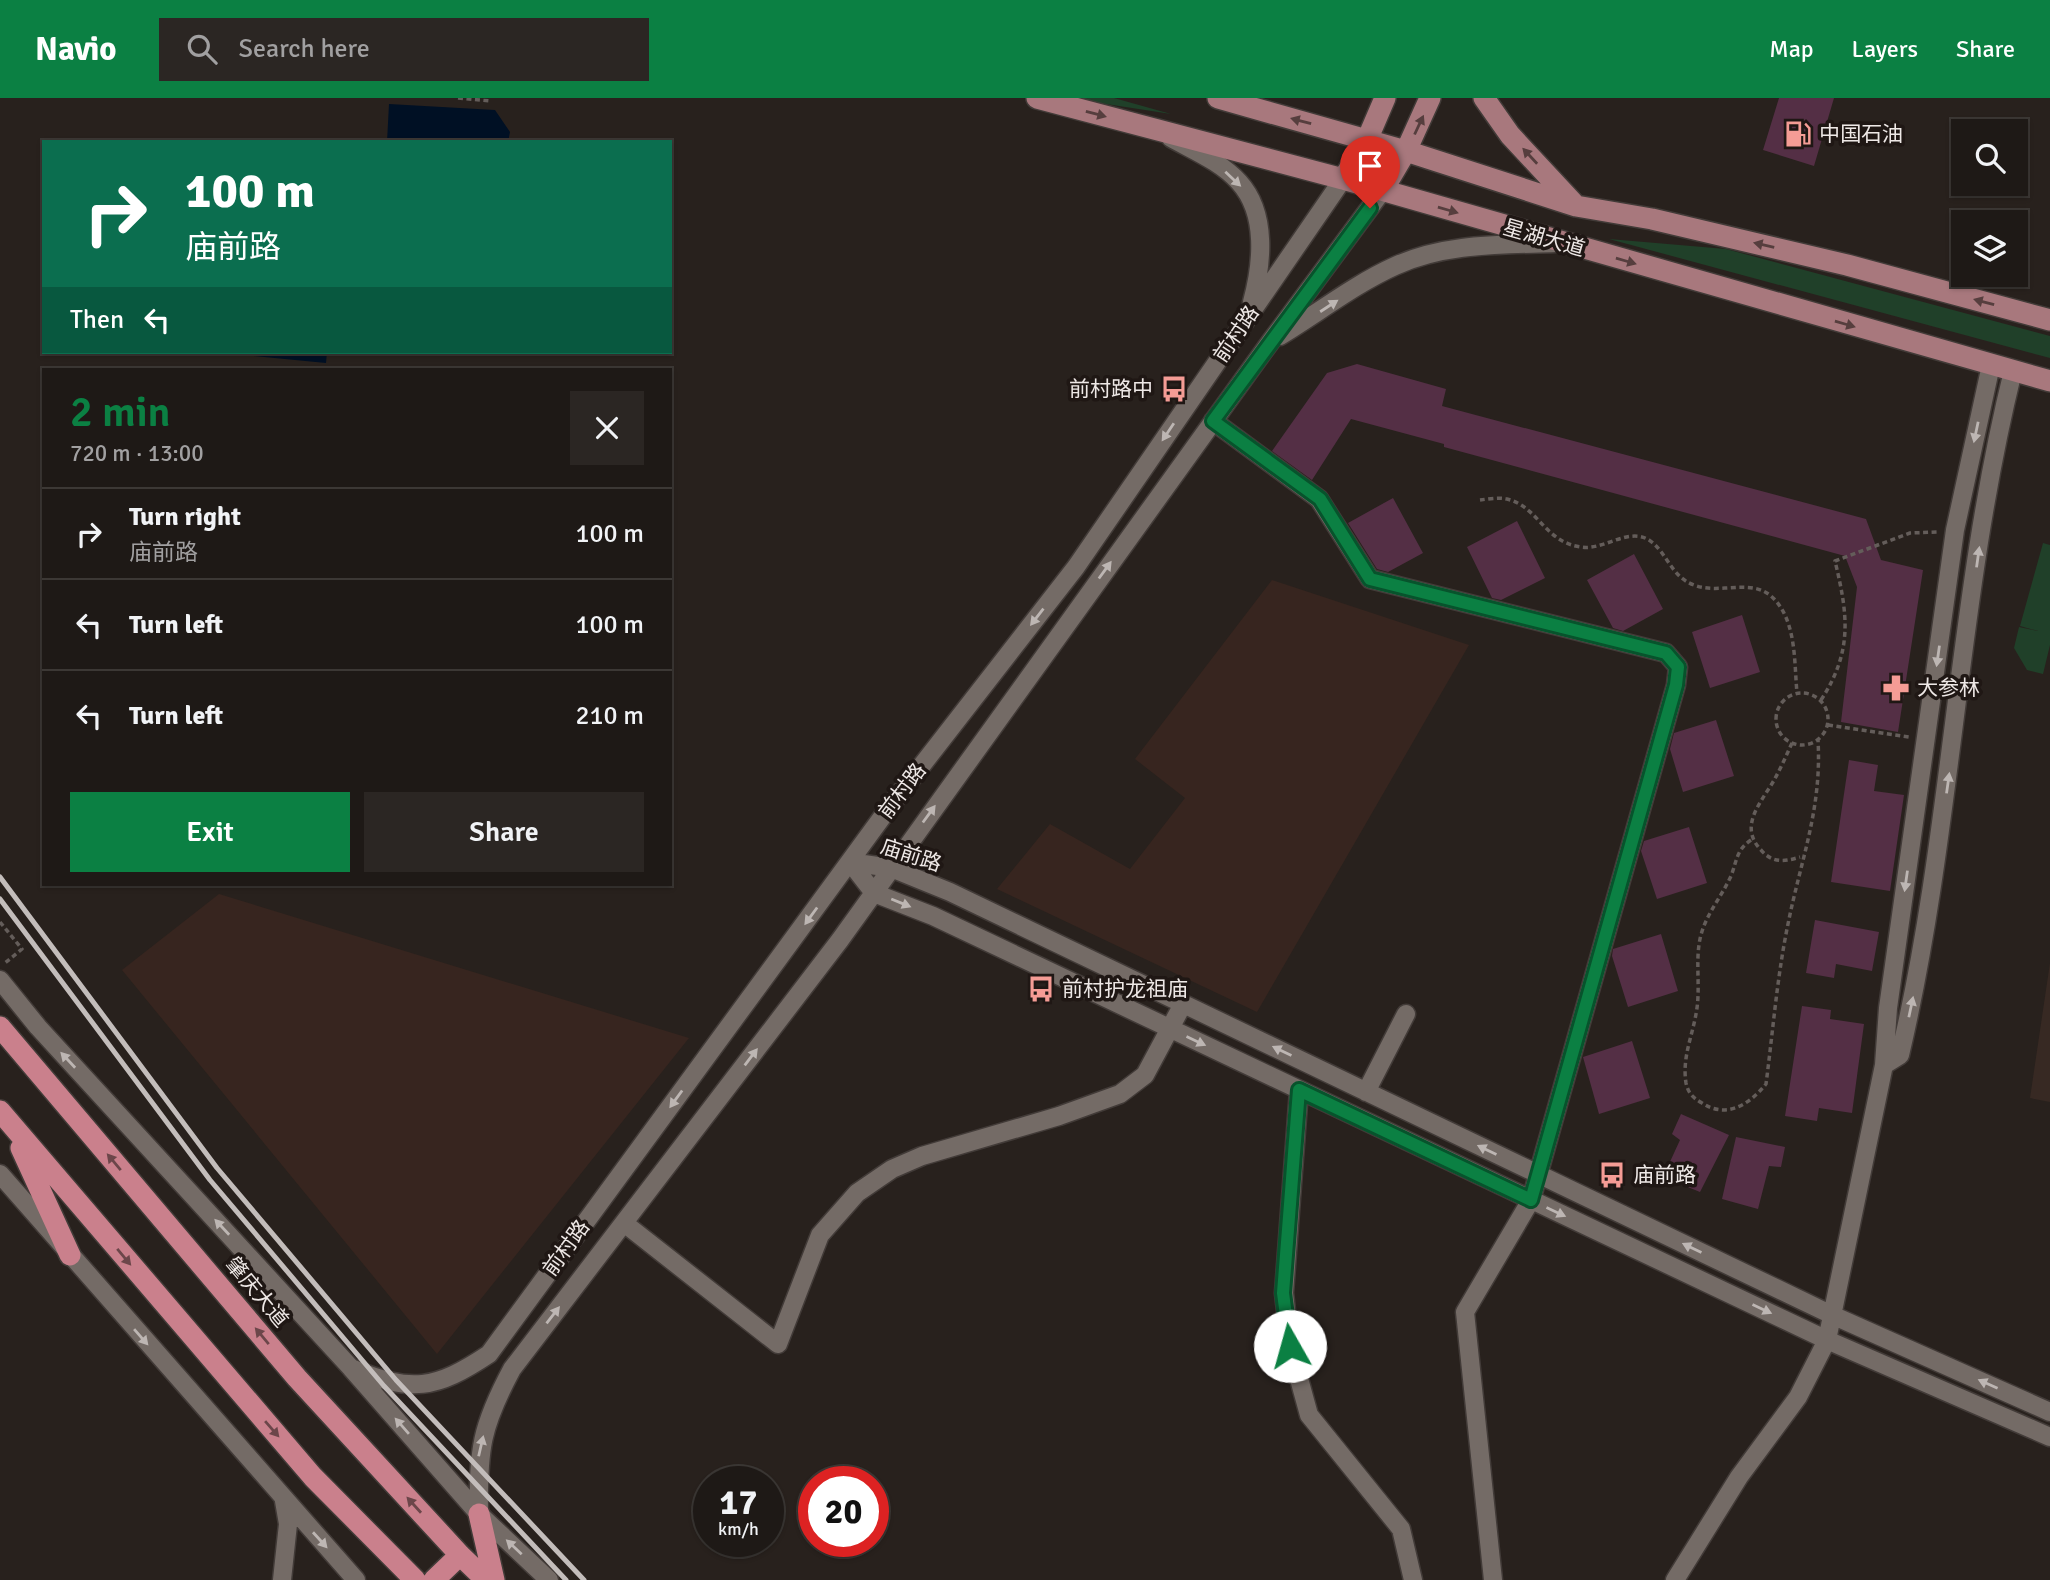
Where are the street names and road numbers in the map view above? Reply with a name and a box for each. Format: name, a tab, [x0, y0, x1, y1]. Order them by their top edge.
street label: 星湖大道	[1500, 214, 1588, 262]
street label: 前村路	[1208, 301, 1264, 367]
street label: 前村路	[873, 758, 931, 824]
street label: 庙前路	[877, 833, 945, 877]
street label: 前村路	[537, 1215, 595, 1281]
street label: 肇庆大道	[220, 1251, 294, 1333]

